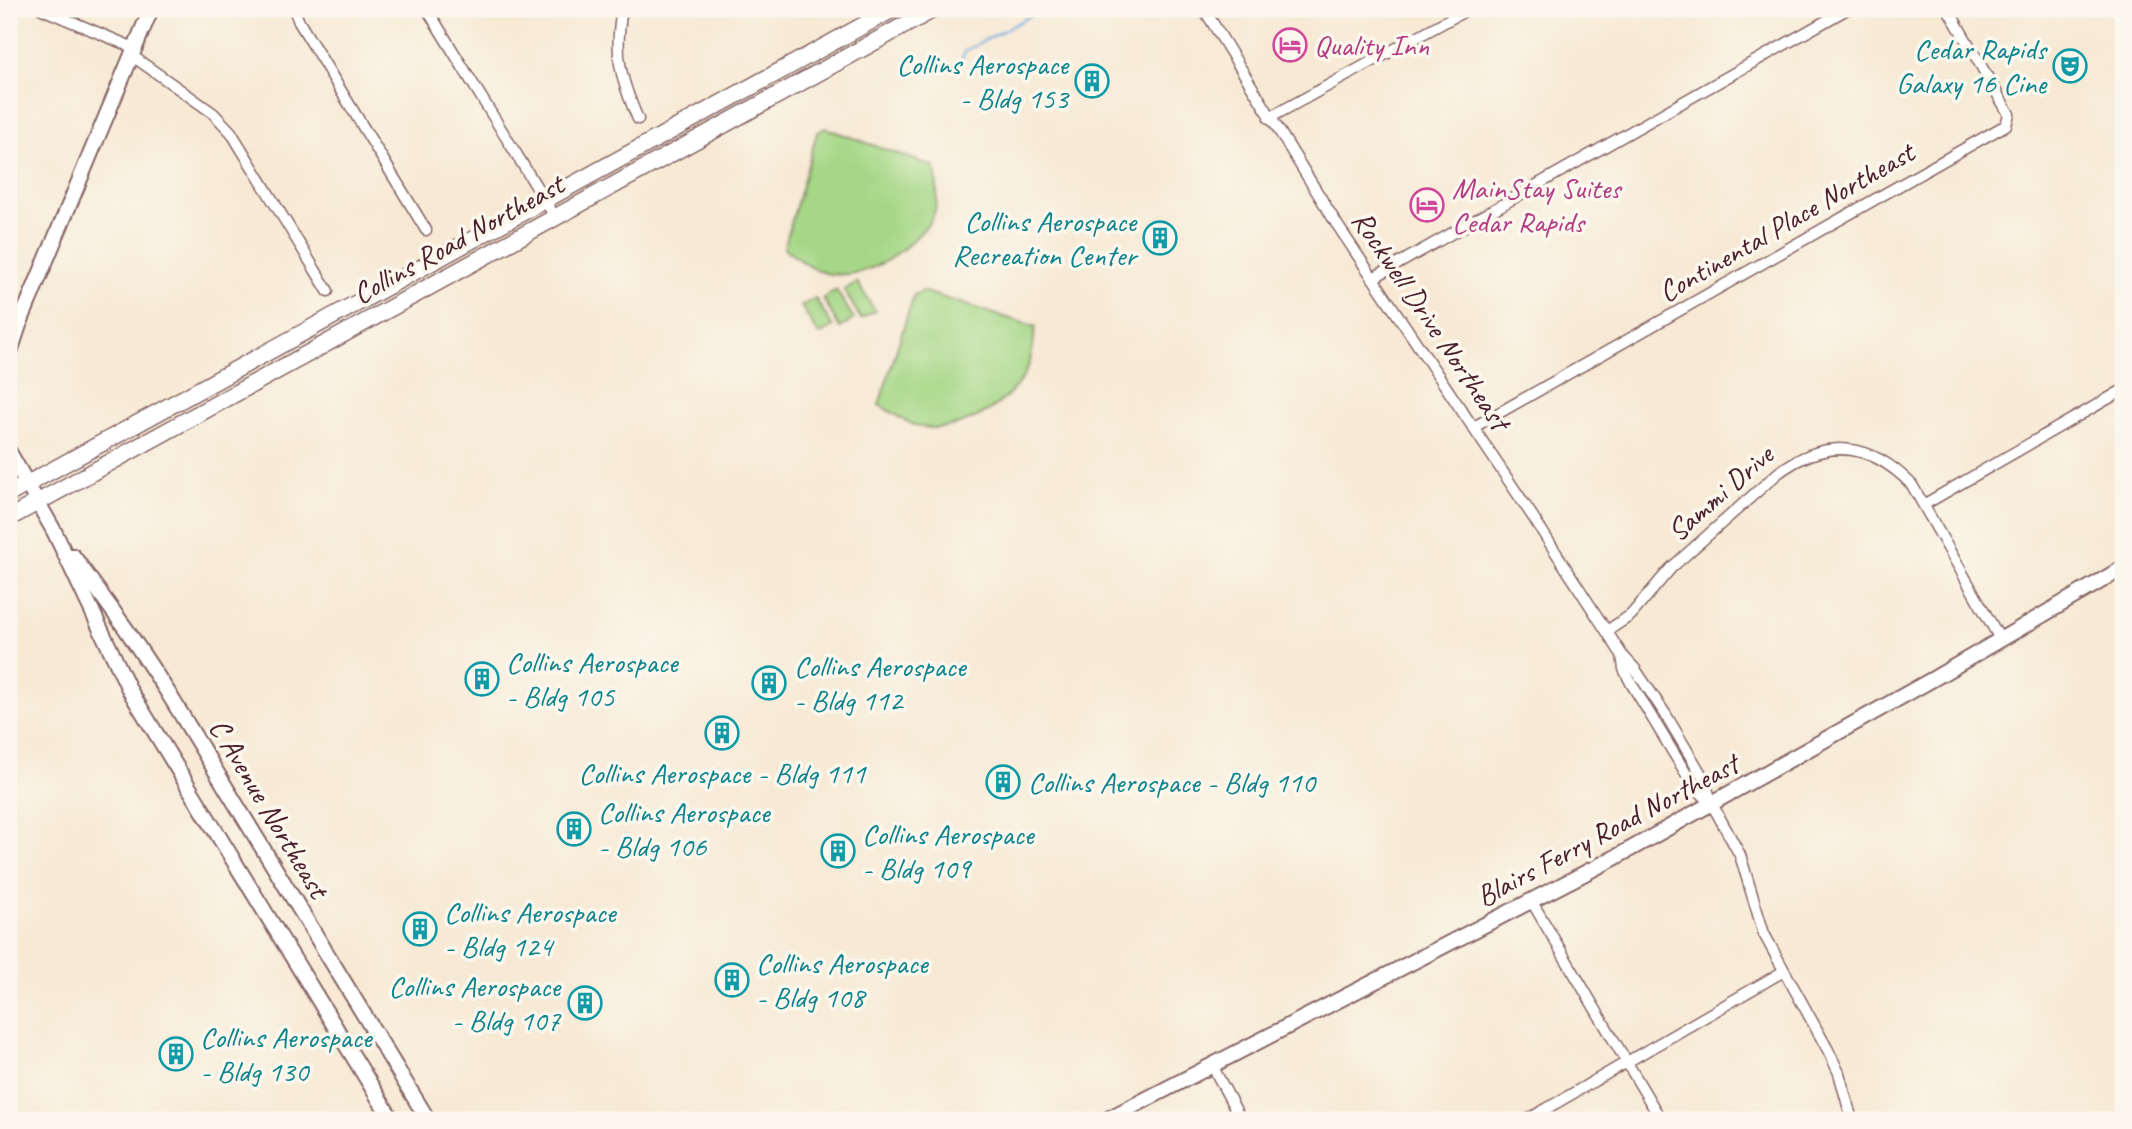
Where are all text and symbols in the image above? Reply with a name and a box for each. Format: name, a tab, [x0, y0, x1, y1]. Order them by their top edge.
hotel icon: Quality Inn	[1271, 26, 1309, 64]
place label: Quality Inn	[1314, 26, 1429, 64]
place label: Cedar Rapids Galaxy 16 Cine	[1896, 30, 2049, 102]
place label: Collins Aerospace - Bldg 153	[896, 45, 1070, 117]
theatre icon: Cedar Rapids Galaxy 16 Cine	[2051, 47, 2089, 85]
building icon: Collins Aerospace - Bldg 153	[1073, 62, 1111, 100]
street label: Continental Place Northeast	[1651, 132, 1923, 311]
street label: Collins Road Northeast	[346, 164, 573, 313]
place label: MainStay Suites Cedar Rapids	[1452, 169, 1623, 241]
hotel icon: MainStay Suites Cedar Rapids	[1408, 186, 1446, 224]
place label: Collins Aerospace Recreation Center	[952, 202, 1139, 274]
street label: Rockwell Drive Northeast	[1344, 203, 1521, 440]
building icon: Collins Aerospace Recreation Center	[1141, 219, 1179, 257]
street label: Sammi Drive	[1659, 435, 1783, 550]
place label: Collins Aerospace - Bldg 105	[506, 643, 680, 715]
place label: Collins Aerospace - Bldg 112	[794, 647, 968, 719]
building icon: Collins Aerospace - Bldg 105	[463, 660, 501, 698]
building icon: Collins Aerospace - Bldg 112	[750, 664, 788, 702]
street label: C Avenue Northeast	[201, 711, 339, 907]
building icon: Collins Aerospace - Bldg 111	[703, 714, 741, 752]
street label: Blairs Ferry Road Northeast	[1470, 743, 1748, 915]
place label: Collins Aerospace - Bldg 111	[578, 754, 867, 792]
building icon: Collins Aerospace - Bldg 110	[984, 763, 1022, 801]
place label: Collins Aerospace - Bldg 110	[1028, 763, 1318, 801]
place label: Collins Aerospace - Bldg 106	[598, 793, 772, 865]
building icon: Collins Aerospace - Bldg 106	[555, 810, 593, 848]
place label: Collins Aerospace - Bldg 109	[862, 815, 1036, 887]
building icon: Collins Aerospace - Bldg 109	[819, 832, 857, 870]
place label: Collins Aerospace - Bldg 124	[444, 893, 618, 965]
building icon: Collins Aerospace - Bldg 124	[401, 910, 439, 948]
place label: Collins Aerospace - Bldg 108	[756, 944, 930, 1016]
building icon: Collins Aerospace - Bldg 108	[713, 961, 751, 999]
place label: Collins Aerospace - Bldg 107	[388, 967, 562, 1039]
building icon: Collins Aerospace - Bldg 107	[566, 984, 604, 1022]
place label: Collins Aerospace - Bldg 130	[200, 1018, 374, 1090]
building icon: Collins Aerospace - Bldg 130	[157, 1035, 195, 1073]

